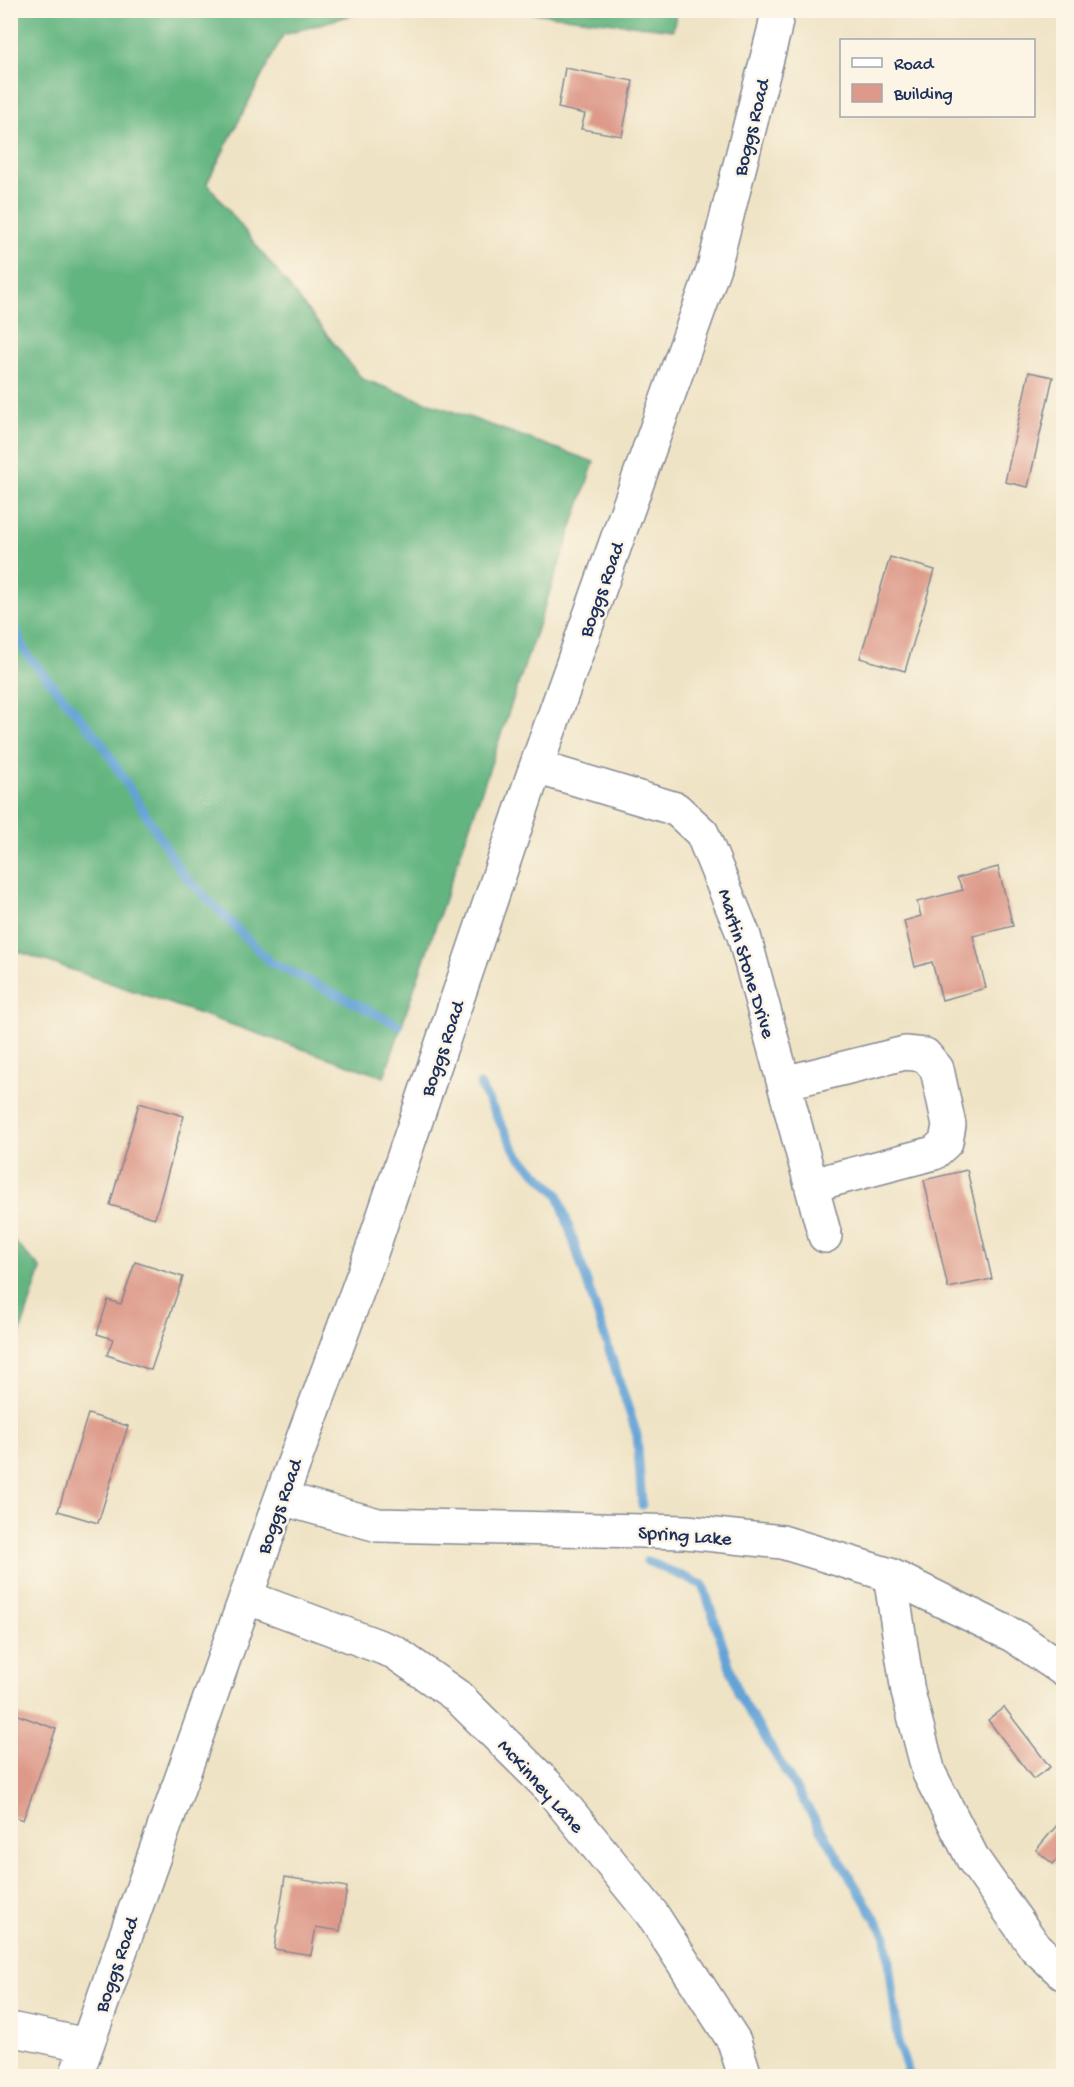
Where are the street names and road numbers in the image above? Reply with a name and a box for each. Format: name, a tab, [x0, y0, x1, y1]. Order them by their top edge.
street label: Boggs Road	[730, 75, 777, 180]
street label: Boggs Road	[575, 538, 632, 642]
street label: Martin Stone Drive	[711, 887, 778, 1042]
street label: Boggs Road	[417, 996, 472, 1101]
street label: Boggs Road	[253, 1455, 310, 1559]
street label: Spring Lake	[637, 1523, 733, 1552]
street label: McKinney Lane	[491, 1736, 588, 1839]
street label: Boggs Road	[91, 1912, 146, 2017]

